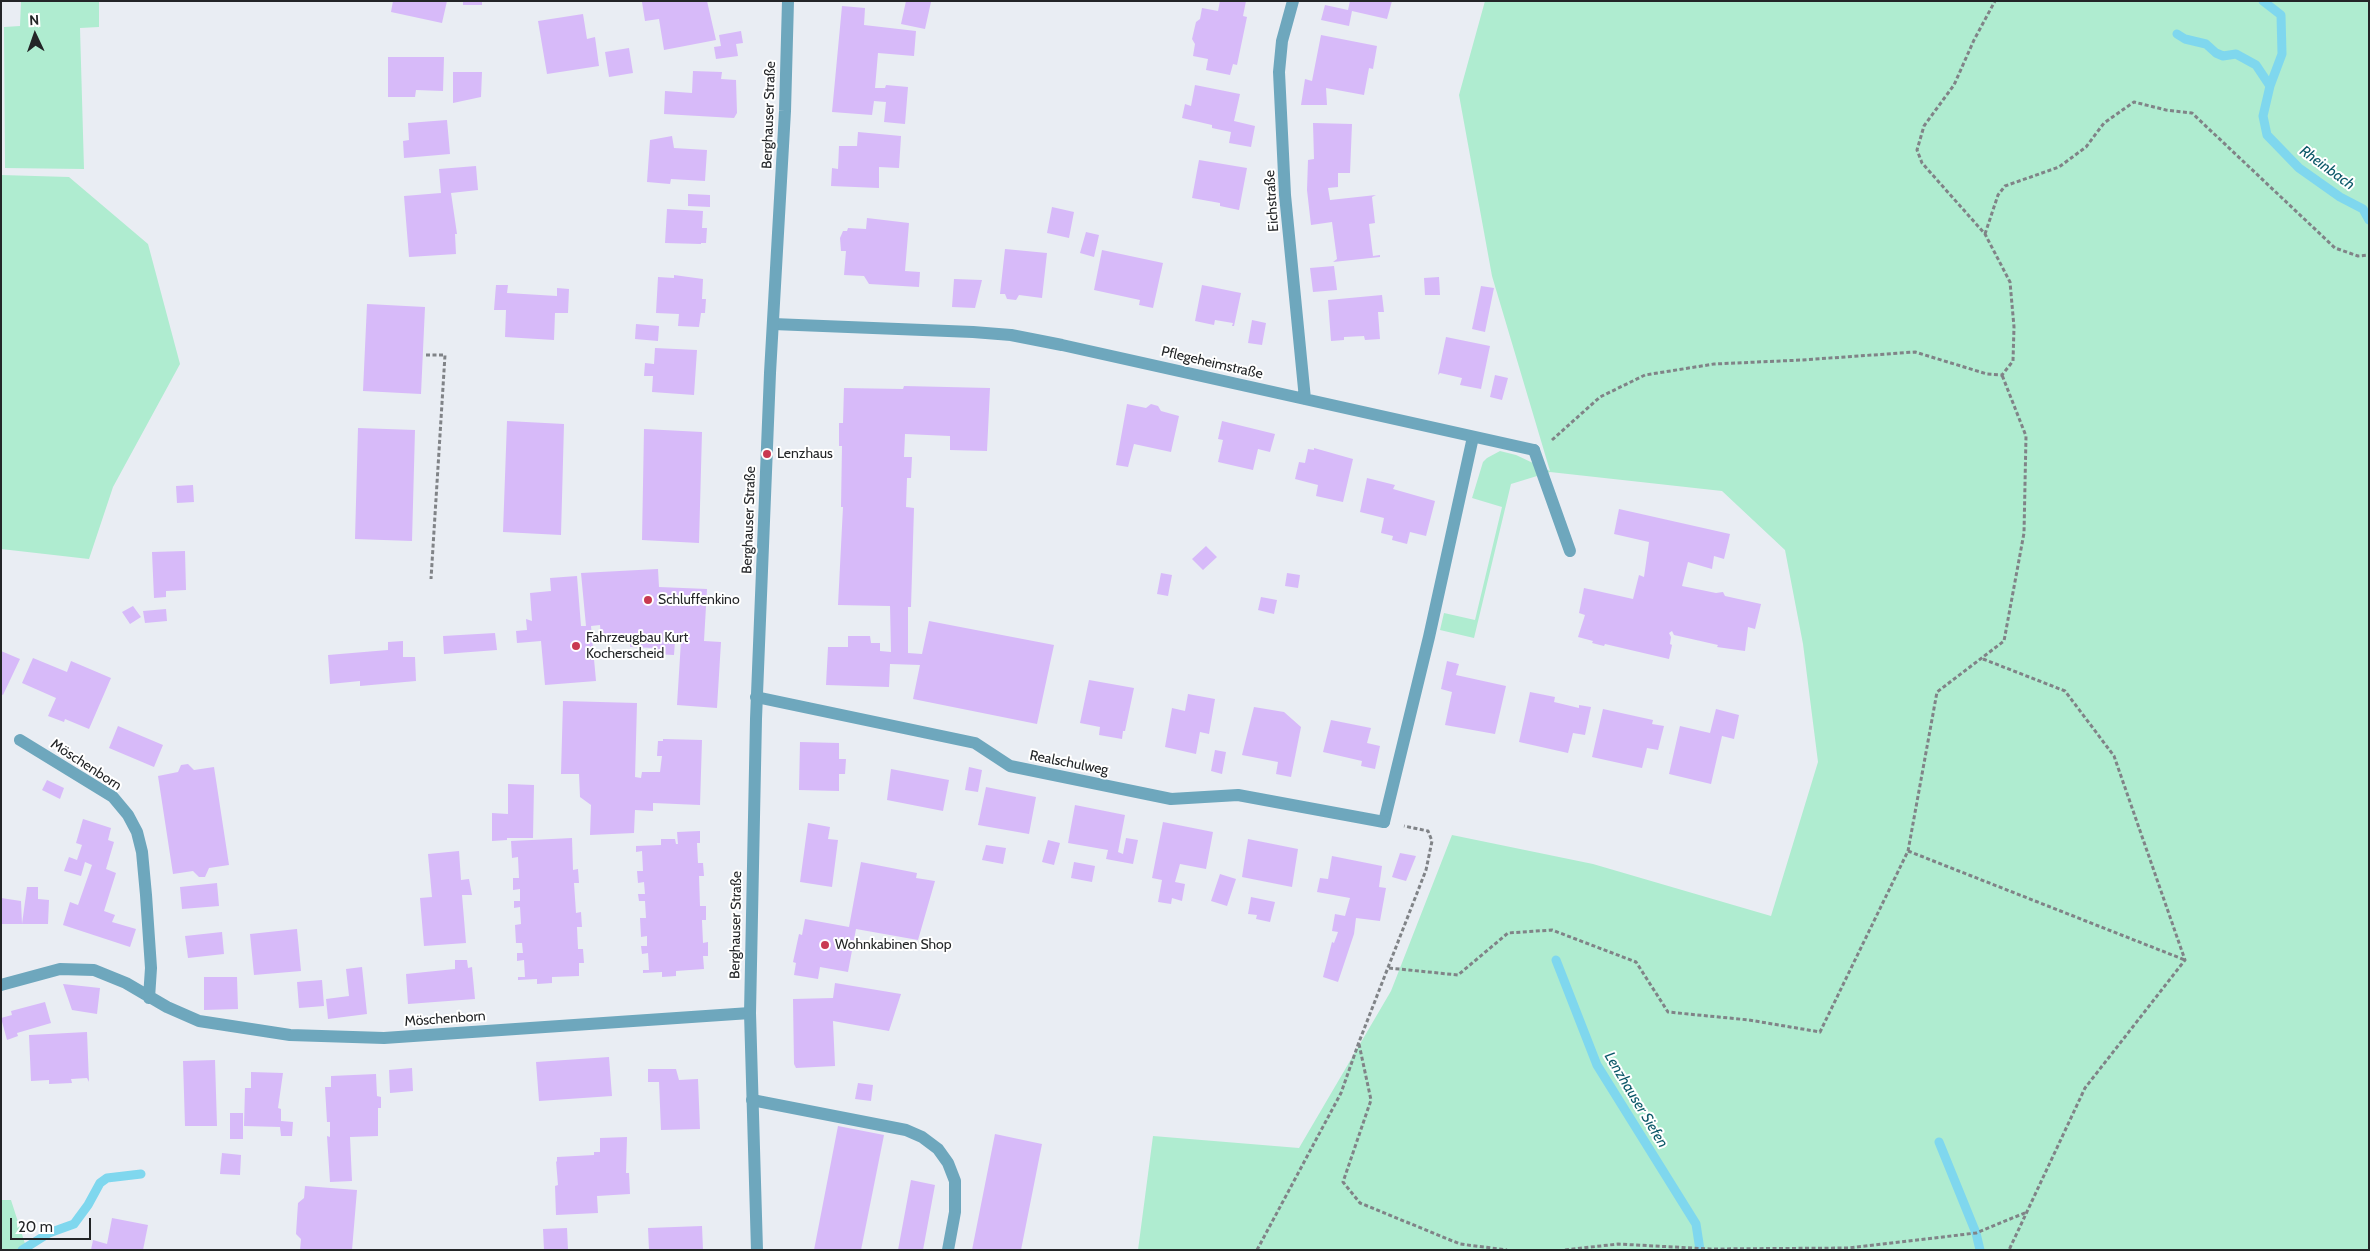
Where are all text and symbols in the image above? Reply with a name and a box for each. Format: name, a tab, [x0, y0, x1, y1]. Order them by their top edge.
north arrow	[10, 10, 60, 60]
text: N	[29, 11, 40, 29]
street label: Berghauser Straße	[759, 61, 779, 169]
water label: Rheinbach	[2296, 142, 2358, 194]
street label: Eichstraße	[1261, 170, 1283, 232]
street label: Pflegeheimstraße	[1159, 343, 1265, 383]
place label: Lenzhaus	[777, 446, 833, 462]
marker: Lenzhaus	[761, 448, 773, 460]
street label: Berghauser Straße	[739, 466, 759, 574]
place label: Schluffenkino	[658, 592, 740, 608]
marker: Schluffenkino	[642, 594, 654, 606]
place label: Fahrzeugbau Kurt Kocherscheid	[586, 630, 688, 662]
marker: Fahrzeugbau Kurt Kocherscheid	[570, 640, 582, 652]
street label: Möschenborn	[47, 736, 125, 794]
street label: Realschulweg	[1028, 747, 1110, 779]
street label: Berghauser Straße	[727, 871, 745, 979]
place label: Wohnkabinen Shop	[835, 937, 952, 953]
marker: Wohnkabinen Shop	[819, 939, 831, 951]
street label: Möschenborn	[404, 1008, 486, 1030]
water label: Lenzhauser Siefen	[1600, 1049, 1672, 1151]
scale bar	[12, 1208, 94, 1240]
text: 20 m	[18, 1218, 53, 1236]

